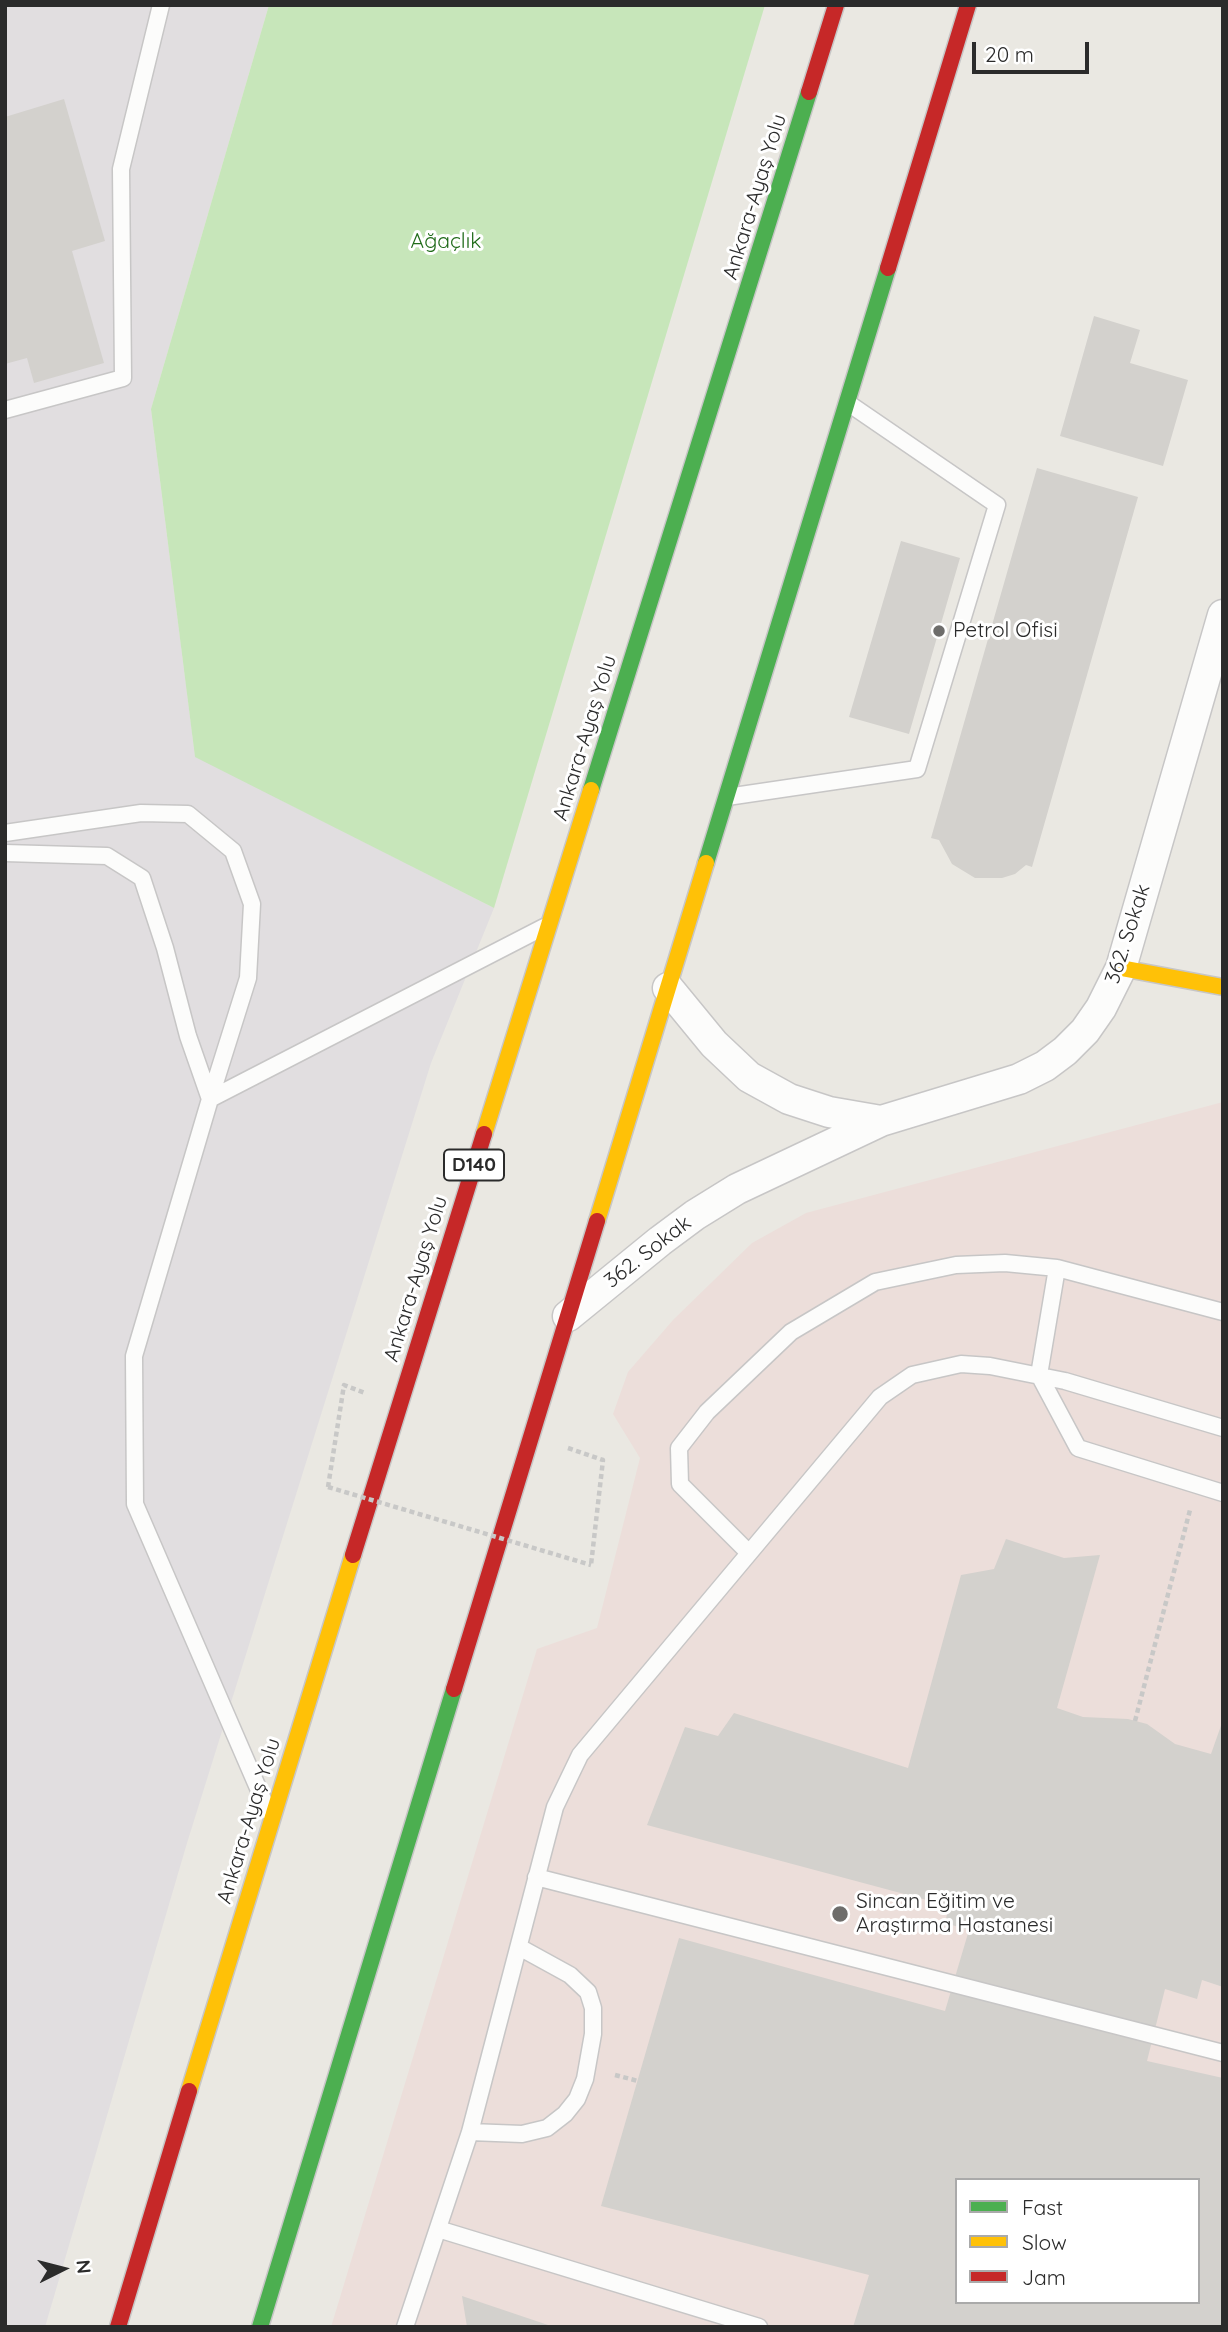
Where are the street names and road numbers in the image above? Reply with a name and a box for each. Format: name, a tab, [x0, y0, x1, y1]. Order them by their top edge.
street label: Ankara-Ayaş Yolu	[718, 111, 792, 283]
street label: Ankara-Ayaş Yolu	[548, 652, 622, 824]
street label: 362. Sokak	[1100, 881, 1156, 987]
road number: D140	[444, 1149, 504, 1180]
street label: Ankara-Ayaş Yolu	[379, 1193, 453, 1365]
street label: 362. Sokak	[600, 1210, 696, 1294]
street label: Ankara-Ayaş Yolu	[212, 1735, 286, 1907]

